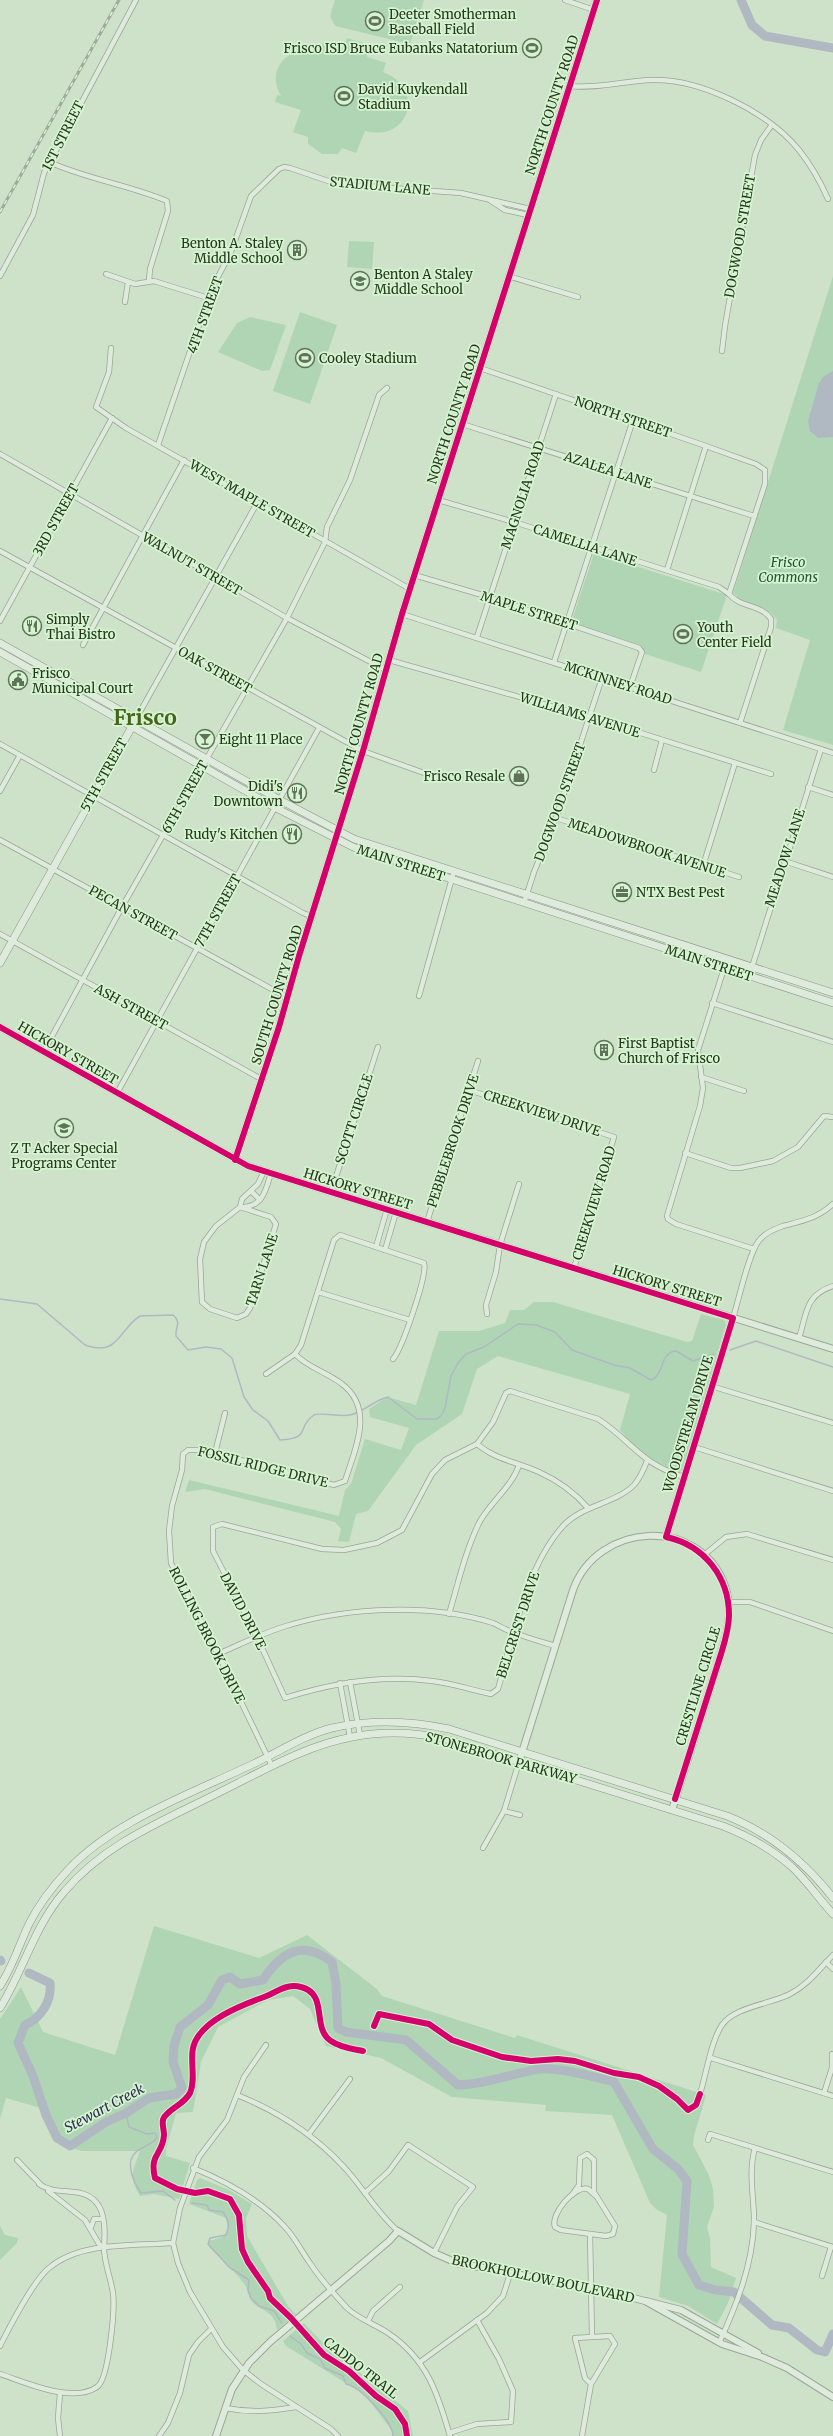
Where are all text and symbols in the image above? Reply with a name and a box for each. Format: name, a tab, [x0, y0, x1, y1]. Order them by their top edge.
place label: Deeter Smotherman Baseball Field	[389, 6, 516, 38]
sports icon: Deeter Smotherman Baseball Field	[364, 10, 386, 32]
street label: NORTH COUNTY ROAD	[521, 33, 583, 177]
sports icon: Frisco ISD Bruce Eubanks Natatorium	[521, 37, 543, 59]
place label: Frisco ISD Bruce Eubanks Natatorium	[284, 40, 518, 57]
place label: David Kuykendall Stadium	[358, 81, 468, 113]
sports icon: David Kuykendall Stadium	[333, 85, 355, 107]
street label: 1ST STREET	[38, 98, 88, 174]
street label: STADIUM LANE	[329, 173, 432, 199]
street label: DOGWOOD STREET	[721, 173, 759, 299]
place label: Benton A. Staley Middle School	[181, 235, 283, 267]
building icon: Benton A. Staley Middle School	[286, 239, 308, 261]
place label: Benton A Staley Middle School	[374, 266, 473, 298]
school or university icon: Benton A Staley Middle School	[349, 270, 371, 292]
street label: 4TH STREET	[183, 274, 227, 356]
street label: NORTH COUNTY ROAD	[423, 342, 485, 486]
sports icon: Cooley Stadium	[294, 347, 316, 369]
place label: Cooley Stadium	[319, 350, 417, 367]
street label: NORTH STREET	[572, 392, 674, 442]
street label: MAGNOLIA ROAD	[498, 439, 549, 551]
street label: AZALEA LANE	[561, 447, 655, 492]
street label: WEST MAPLE STREET	[185, 456, 318, 542]
street label: 3RD STREET	[29, 481, 83, 559]
street label: CAMELLIA LANE	[531, 520, 640, 570]
street label: WALNUT STREET	[138, 528, 245, 599]
park label: Frisco Commons	[758, 554, 818, 586]
street label: MAPLE STREET	[478, 587, 580, 635]
place label: Simply Thai Bistro	[46, 611, 116, 643]
restaurant icon: Simply Thai Bistro	[21, 615, 43, 637]
place label: Youth Center Field	[696, 619, 772, 651]
sports icon: Youth Center Field	[672, 623, 694, 645]
street label: OAK STREET	[175, 643, 255, 697]
street label: NORTH COUNTY ROAD	[331, 651, 387, 797]
street label: MCKINNEY ROAD	[562, 658, 674, 709]
place label: Frisco Municipal Court	[32, 665, 133, 697]
public building icon: Frisco Municipal Court	[7, 669, 29, 691]
street label: WILLIAMS AVENUE	[517, 688, 643, 742]
district label: Frisco	[113, 704, 177, 731]
bar icon: Eight 11 Place	[194, 728, 216, 750]
place label: Eight 11 Place	[219, 731, 303, 748]
street label: 5TH STREET	[77, 735, 131, 815]
street label: DOGWOOD STREET	[531, 740, 589, 864]
street label: 6TH STREET	[158, 757, 212, 837]
shop icon: Frisco Resale	[508, 765, 530, 787]
place label: Frisco Resale	[423, 768, 505, 785]
place label: Didi's Downtown	[214, 778, 283, 810]
restaurant icon: Didi's Downtown	[286, 782, 308, 804]
street label: MEADOW LANE	[761, 806, 809, 909]
street label: MEADOWBROOK AVENUE	[566, 814, 729, 882]
restaurant icon: Rudy's Kitchen	[281, 823, 303, 845]
place label: Rudy's Kitchen	[185, 826, 278, 843]
street label: MAIN STREET	[355, 841, 447, 885]
street label: 7TH STREET	[191, 871, 245, 951]
office icon: NTX Best Pest	[611, 881, 633, 903]
street label: PECAN STREET	[86, 882, 180, 944]
place label: NTX Best Pest	[636, 884, 725, 901]
street label: SOUTH COUNTY ROAD	[248, 923, 306, 1067]
street label: MAIN STREET	[663, 941, 755, 985]
street label: ASH STREET	[90, 979, 171, 1034]
street label: HICKORY STREET	[15, 1017, 121, 1089]
place label: First Baptist Church of Frisco	[618, 1035, 720, 1067]
building icon: First Baptist Church of Frisco	[593, 1039, 615, 1061]
street label: SCOTT CIRCLE	[331, 1071, 377, 1166]
street label: PEBBLEBROOK DRIVE	[423, 1071, 483, 1210]
street label: CREEKVIEW DRIVE	[481, 1086, 603, 1140]
school or university icon: Z T Acker Special Programs Center	[53, 1117, 75, 1139]
place label: Z T Acker Special Programs Center	[10, 1140, 118, 1172]
street label: CREEKVIEW ROAD	[569, 1144, 620, 1262]
street label: HICKORY STREET	[302, 1164, 414, 1214]
street label: TARN LANE	[242, 1231, 282, 1309]
street label: HICKORY STREET	[611, 1261, 723, 1311]
street label: WOODSTREAM DRIVE	[659, 1353, 717, 1495]
street label: FOSSIL RIDGE DRIVE	[196, 1443, 331, 1492]
street label: ROLLING BROOK DRIVE	[165, 1564, 249, 1707]
street label: DAVID DRIVE	[216, 1569, 270, 1653]
street label: BELCREST DRIVE	[493, 1569, 543, 1680]
street label: CRESTLINE CIRCLE	[672, 1624, 724, 1748]
street label: STONEBROOK PARKWAY	[423, 1728, 579, 1788]
water label: Stewart Creek	[61, 2079, 147, 2137]
street label: BROOKHOLLOW BOULEVARD	[450, 2251, 636, 2307]
street label: CADDO TRAIL	[320, 2333, 402, 2403]

